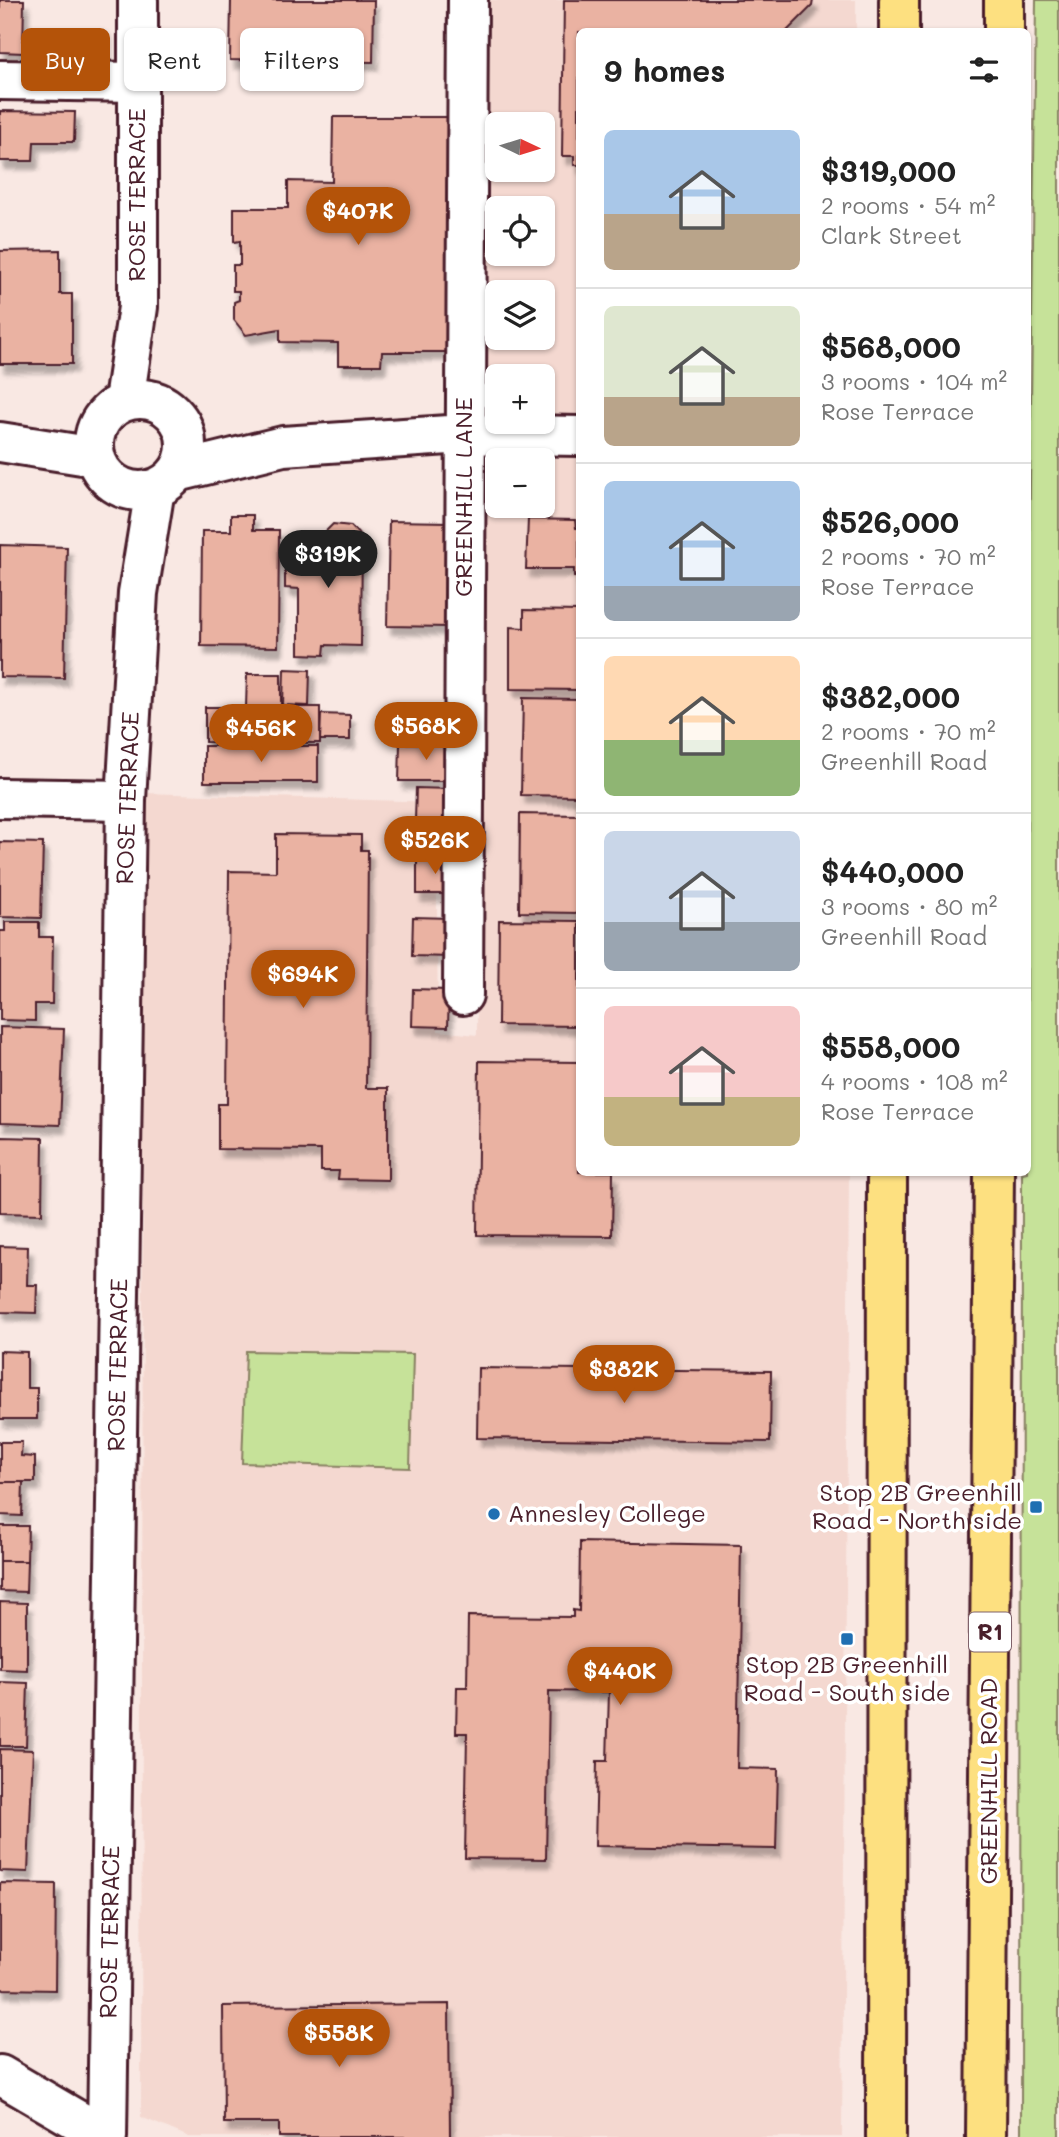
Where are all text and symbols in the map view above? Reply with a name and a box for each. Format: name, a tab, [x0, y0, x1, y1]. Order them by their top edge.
chip: Buy	[21, 28, 110, 91]
chip: Rent	[124, 28, 226, 91]
chip: Filters	[240, 28, 364, 91]
text: 9 homes	[604, 50, 725, 90]
icon: filters	[965, 51, 1003, 89]
street label: ROSE TERRACE	[120, 108, 151, 282]
north arrow	[485, 112, 555, 182]
map controls	[485, 112, 555, 518]
text: $319,000	[821, 150, 956, 190]
icon: home	[660, 158, 744, 242]
pin: $407K	[309, 188, 407, 247]
text: 2 rooms · 54 m²	[821, 190, 996, 220]
text: $407K	[322, 195, 394, 225]
button: locate	[485, 196, 555, 266]
text: Clark Street	[821, 220, 962, 250]
button: layers	[485, 280, 555, 350]
text: $568,000	[821, 326, 961, 366]
icon: home	[660, 334, 744, 418]
button: +	[485, 364, 555, 434]
text: 3 rooms · 104 m²	[821, 366, 1007, 396]
text: Rose Terrace	[821, 396, 974, 426]
street label: GREENHILL LANE	[447, 397, 478, 597]
button: −	[485, 448, 555, 518]
text: $526,000	[821, 501, 959, 541]
icon: home	[660, 509, 744, 593]
pin: $319K	[279, 530, 377, 590]
text: $319K	[294, 538, 362, 568]
text: 2 rooms · 70 m²	[821, 541, 996, 571]
text: Rose Terrace	[821, 571, 974, 601]
text: $382,000	[821, 676, 960, 716]
icon: home	[660, 684, 744, 768]
pin: $568K	[377, 702, 475, 762]
pin: $456K	[212, 704, 310, 764]
text: $568K	[391, 710, 461, 740]
street label: ROSE TERRACE	[108, 711, 145, 885]
text: $456K	[225, 712, 297, 742]
text: 2 rooms · 70 m²	[821, 716, 996, 746]
text: Greenhill Road	[821, 746, 987, 776]
pin: $526K	[386, 816, 484, 876]
text: $526K	[400, 824, 470, 854]
text: $440,000	[821, 851, 964, 891]
icon: home	[660, 859, 744, 943]
text: 3 rooms · 80 m²	[821, 891, 997, 921]
text: Greenhill Road	[821, 921, 987, 951]
pin: $694K	[254, 950, 352, 1010]
text: $694K	[267, 958, 339, 988]
text: $558,000	[821, 1026, 960, 1066]
icon: home	[660, 1034, 744, 1118]
text: 4 rooms · 108 m²	[821, 1066, 1008, 1096]
text: Rose Terrace	[821, 1096, 974, 1126]
street label: ROSE TERRACE	[99, 1278, 134, 1452]
pin: $382K	[575, 1346, 673, 1405]
text: $382K	[589, 1353, 659, 1383]
place label: Stop 2B Greenhill Road - North side	[812, 1476, 1022, 1535]
place label: Annesley College	[508, 1497, 706, 1528]
marker: Stop 2B Greenhill Road - North side	[1028, 1499, 1044, 1515]
marker: Annesley College	[486, 1506, 502, 1522]
road number: R1	[969, 1612, 1011, 1652]
marker: Stop 2B Greenhill Road - South side	[839, 1631, 855, 1647]
pin: $440K	[571, 1648, 669, 1707]
place label: Stop 2B Greenhill Road - South side	[744, 1648, 951, 1707]
text: $440K	[583, 1655, 657, 1685]
street label: GREENHILL ROAD	[972, 1678, 1003, 1884]
street label: ROSE TERRACE	[91, 1845, 126, 2019]
pin: $558K	[290, 2010, 388, 2069]
text: $558K	[304, 2017, 374, 2047]

